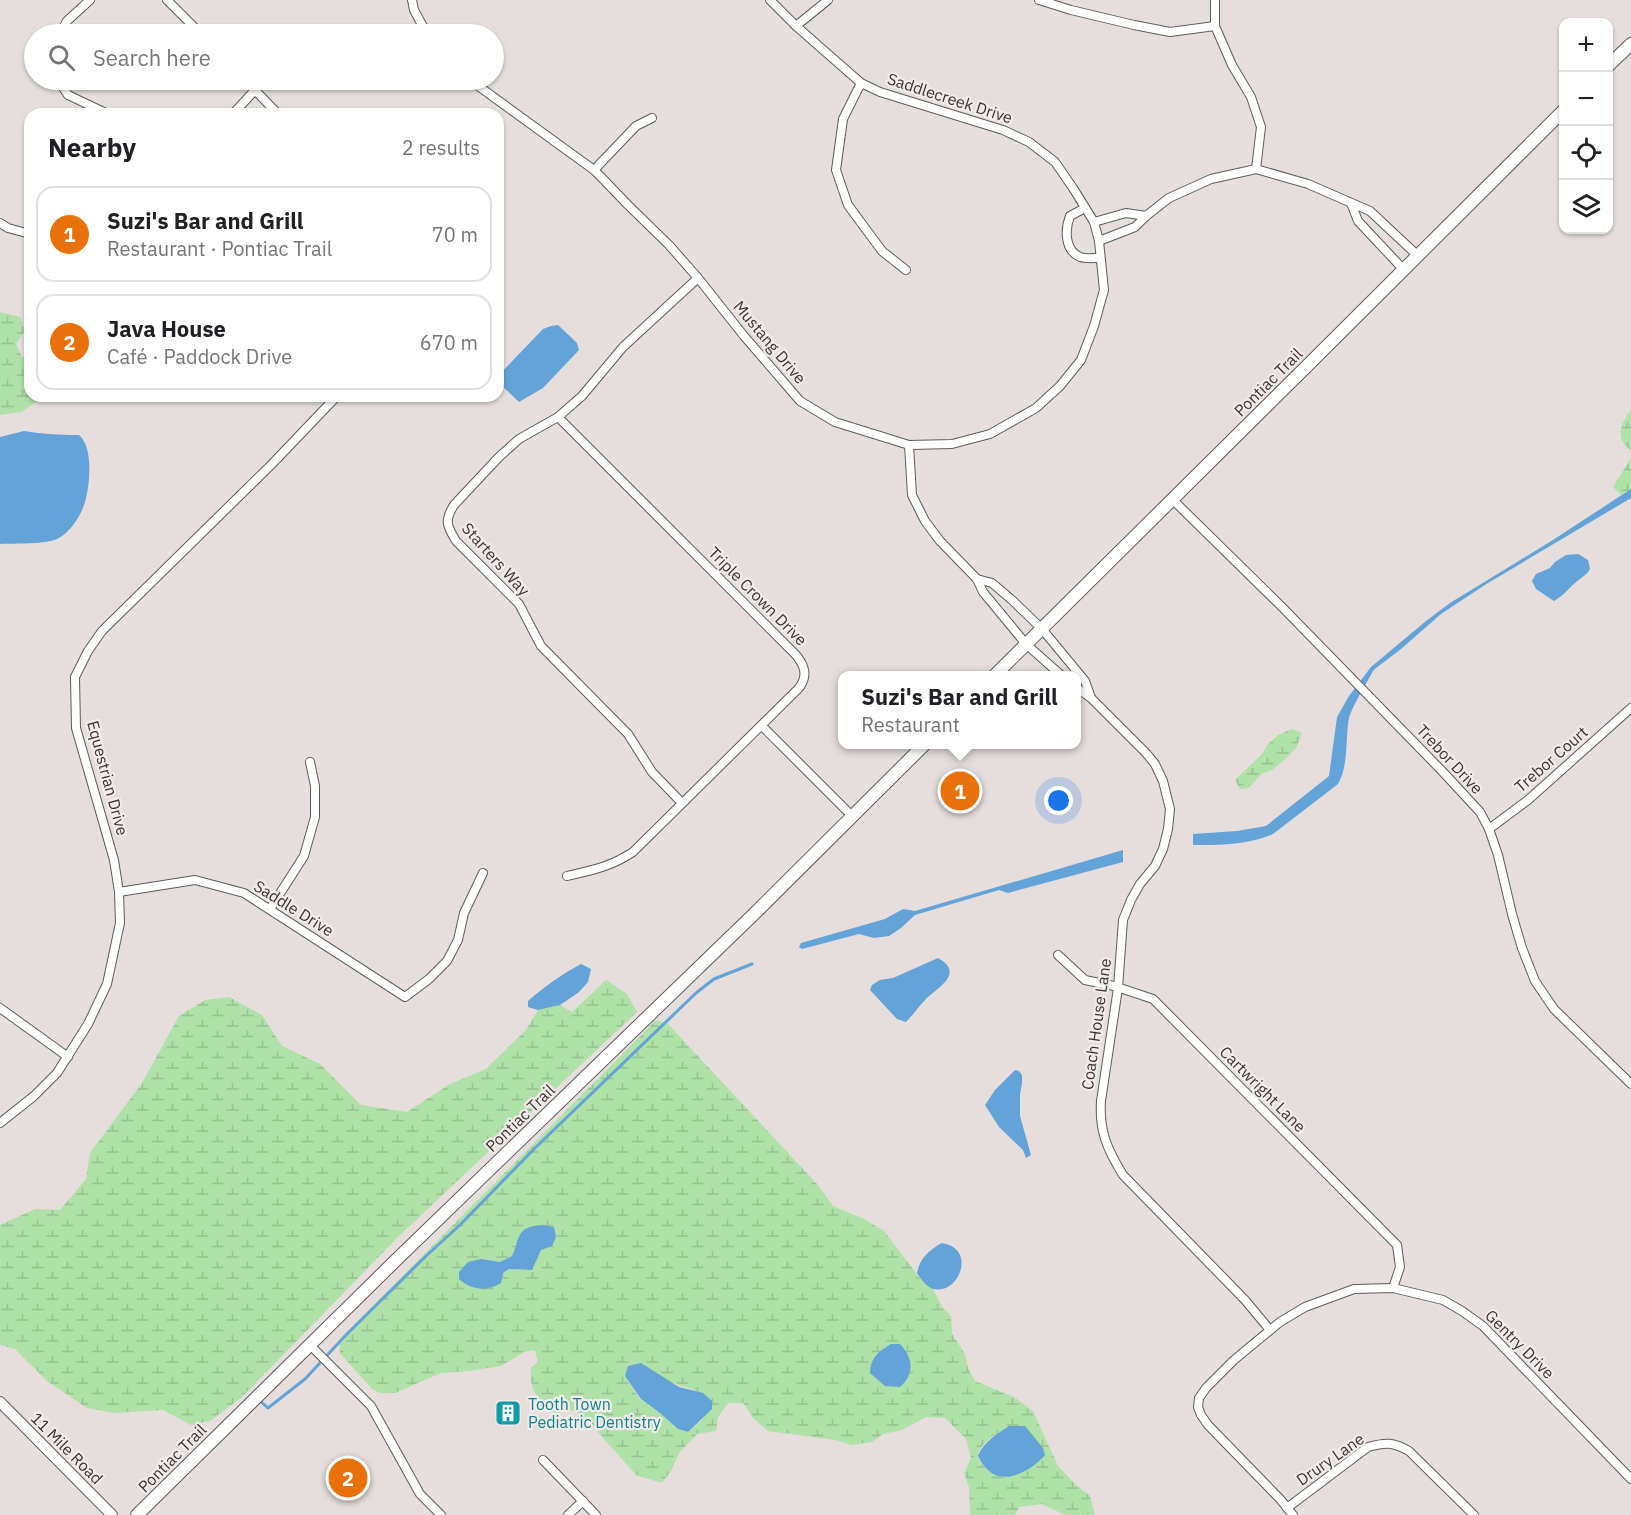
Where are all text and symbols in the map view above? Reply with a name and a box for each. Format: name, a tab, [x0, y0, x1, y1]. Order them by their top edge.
map controls	[1559, 18, 1613, 234]
button: +	[1559, 18, 1613, 72]
search box	[24, 24, 504, 90]
icon: search	[45, 41, 78, 74]
text: Search here	[93, 43, 211, 72]
street label: Saddlecreek Drive	[885, 68, 1015, 128]
button: −	[1559, 72, 1613, 126]
button: locate	[1559, 126, 1613, 180]
text: Nearby	[48, 130, 136, 164]
text: 2 results	[402, 134, 480, 161]
button: layers	[1559, 180, 1613, 234]
text: Suzi's Bar and Grill	[107, 206, 303, 235]
text: 1	[64, 221, 76, 248]
text: 70 m	[432, 221, 478, 248]
text: Restaurant · Pontiac Trail	[107, 235, 332, 262]
street label: Mustang Drive	[729, 296, 811, 388]
text: Java House	[107, 314, 226, 343]
text: 2	[64, 329, 76, 356]
text: 670 m	[420, 329, 478, 356]
text: Café · Paddock Drive	[107, 343, 292, 370]
street label: Pontiac Trail	[1230, 344, 1306, 420]
street label: Starters Way	[458, 518, 534, 600]
street label: Triple Crown Drive	[704, 542, 812, 650]
popup	[838, 671, 1081, 749]
text: Suzi's Bar and Grill	[861, 682, 1058, 711]
text: Restaurant	[861, 711, 960, 738]
street label: Equestrian Drive	[83, 718, 133, 838]
street label: Trebor Drive	[1413, 720, 1487, 798]
street label: Trebor Court	[1510, 722, 1592, 796]
pin: 1	[940, 768, 980, 814]
your location	[1044, 786, 1073, 815]
street label: Saddle Drive	[250, 876, 338, 941]
street label: Coach House Lane	[1077, 957, 1115, 1091]
street label: Cartwright Lane	[1216, 1042, 1310, 1136]
street label: Pontiac Trail	[481, 1080, 559, 1156]
street label: Gentry Drive	[1481, 1305, 1559, 1383]
place label: Tooth Town Pediatric Dentistry	[528, 1394, 661, 1432]
building icon: Tooth Town Pediatric Dentistry	[493, 1398, 523, 1428]
street label: 11 Mile Road	[27, 1408, 107, 1488]
street label: Pontiac Trail	[134, 1420, 210, 1496]
street label: Drury Lane	[1292, 1428, 1368, 1490]
pin: 2	[328, 1456, 368, 1500]

